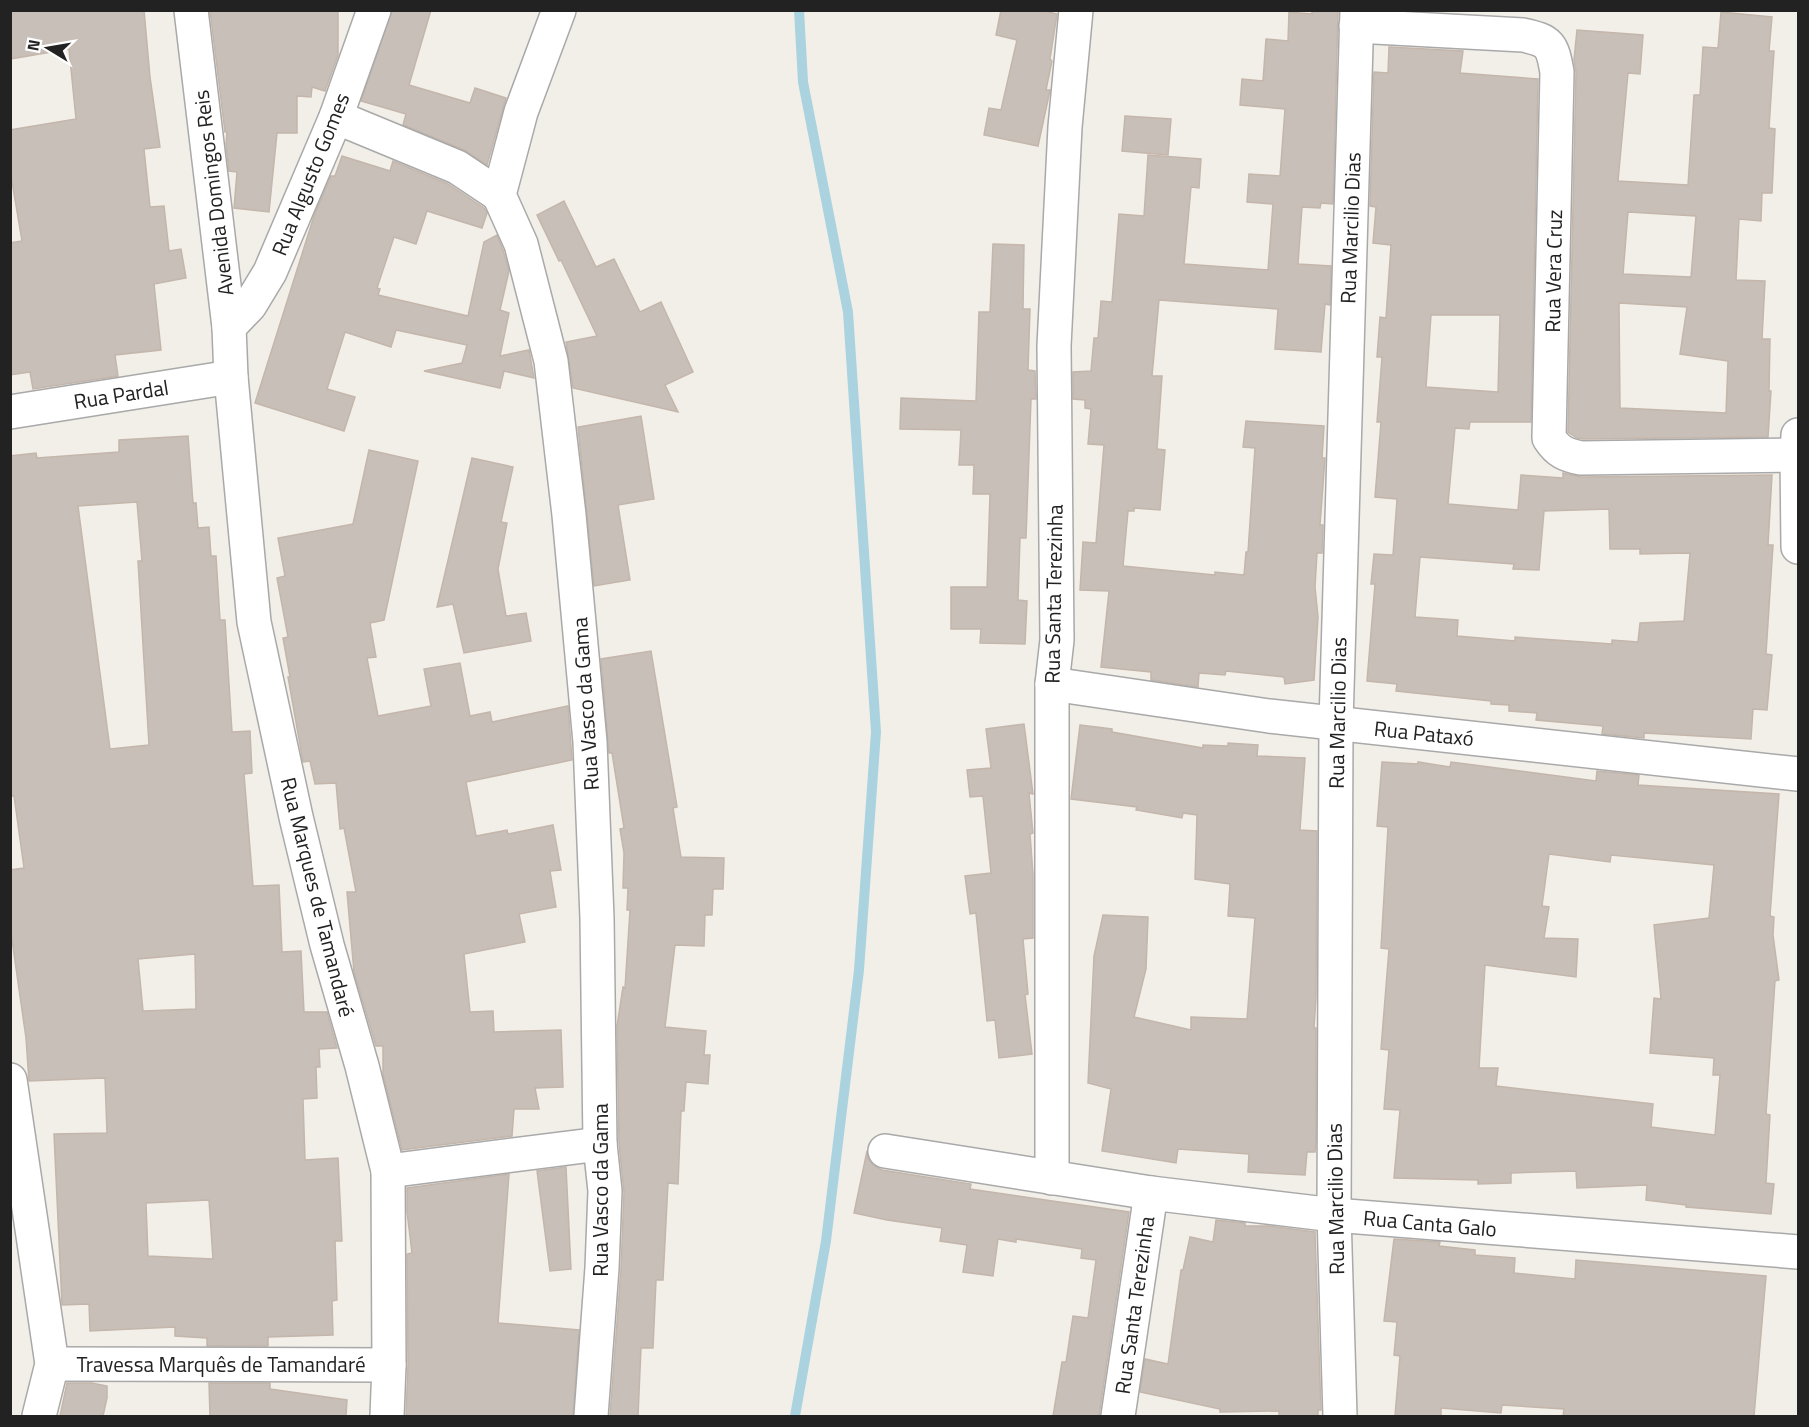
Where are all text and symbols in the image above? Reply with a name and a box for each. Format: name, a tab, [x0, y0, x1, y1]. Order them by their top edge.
north arrow	[18, 18, 78, 78]
text: N	[20, 37, 46, 53]
street label: Avenida Domingos Reis	[185, 88, 241, 298]
street label: Rua Algusto Gomes	[263, 88, 357, 260]
street label: Rua Marcilio Dias	[1331, 152, 1369, 304]
street label: Rua Vera Cruz	[1536, 209, 1570, 333]
street label: Rua Pardal	[71, 371, 171, 417]
street label: Rua Santa Terezinha	[1035, 504, 1071, 684]
street label: Rua Vasco da Gama	[563, 616, 607, 792]
street label: Rua Marcilio Dias	[1320, 637, 1354, 789]
street label: Rua Pataxó	[1372, 712, 1476, 754]
street label: Rua Marques de Tamandaré	[273, 774, 363, 1020]
street label: Rua Vasco da Gama	[584, 1103, 616, 1277]
street label: Rua Marcilio Dias	[1318, 1123, 1352, 1275]
street label: Rua Canta Galo	[1362, 1201, 1498, 1245]
street label: Rua Santa Terezinha	[1106, 1213, 1162, 1396]
street label: Travessa Marquês de Tamandaré	[76, 1348, 366, 1380]

